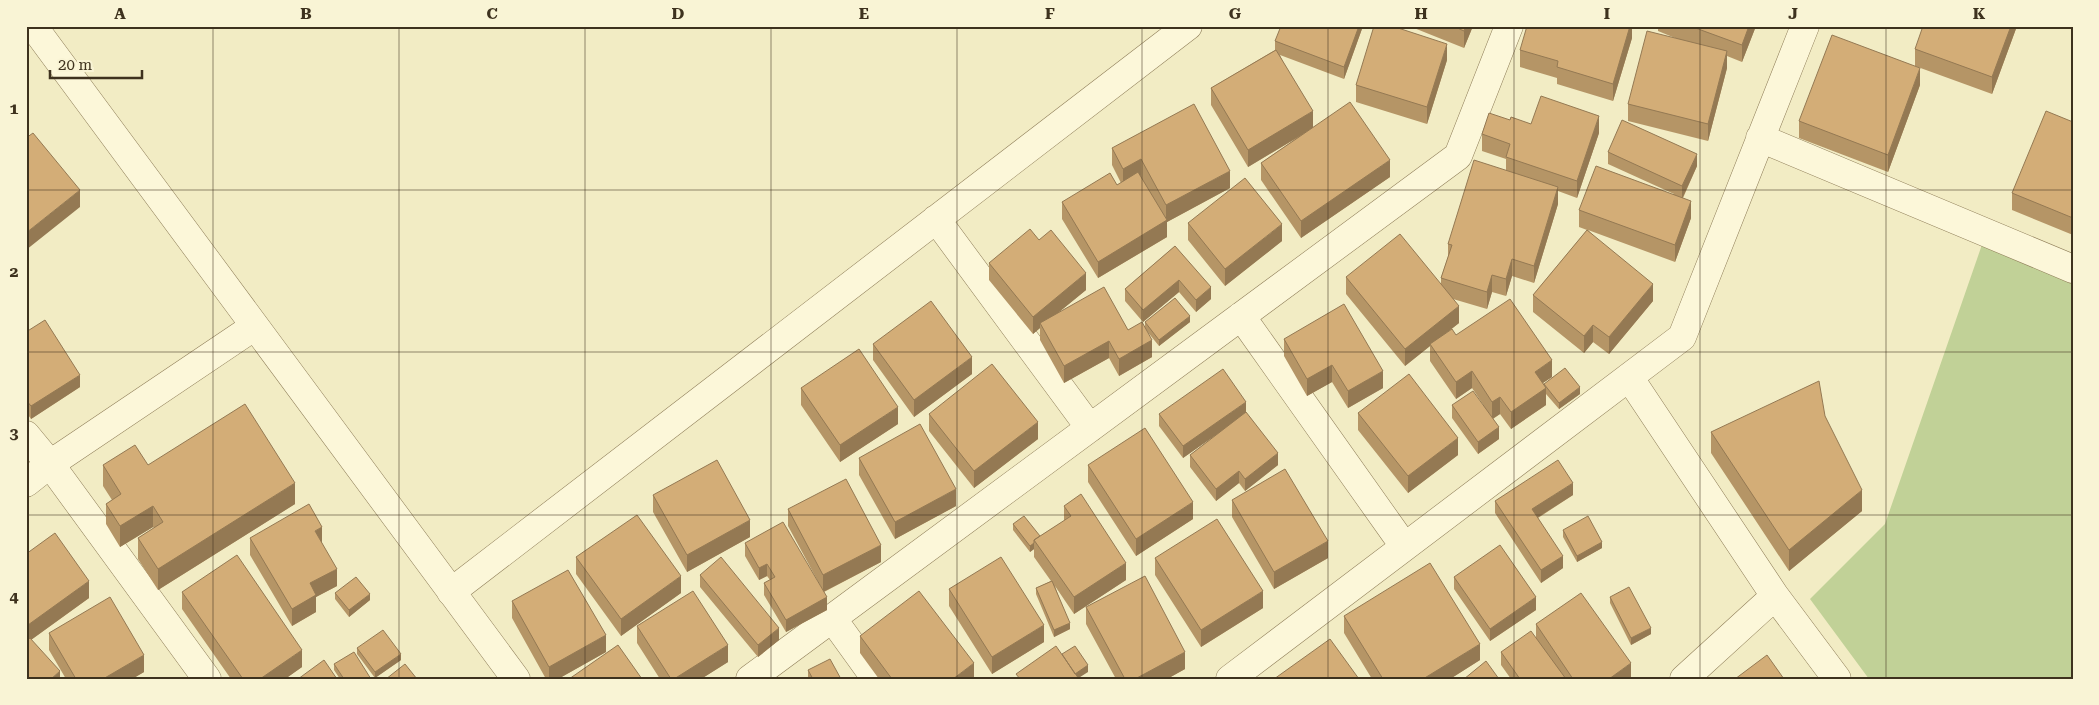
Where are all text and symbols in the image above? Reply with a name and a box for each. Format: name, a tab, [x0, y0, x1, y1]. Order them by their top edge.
text: A	[114, 4, 126, 23]
text: B	[300, 4, 312, 23]
text: C	[486, 4, 498, 23]
text: D	[672, 4, 685, 23]
text: E	[859, 4, 869, 23]
text: F	[1045, 4, 1055, 23]
text: G	[1229, 4, 1242, 23]
text: H	[1414, 4, 1428, 23]
text: I	[1604, 4, 1610, 23]
text: J	[1788, 4, 1798, 23]
text: K	[1973, 4, 1986, 23]
scale bar	[50, 48, 142, 80]
text: 20 m	[58, 56, 93, 74]
text: 1	[10, 99, 19, 118]
text: 2	[10, 262, 19, 281]
text: 3	[10, 424, 19, 443]
text: 4	[10, 587, 19, 606]

